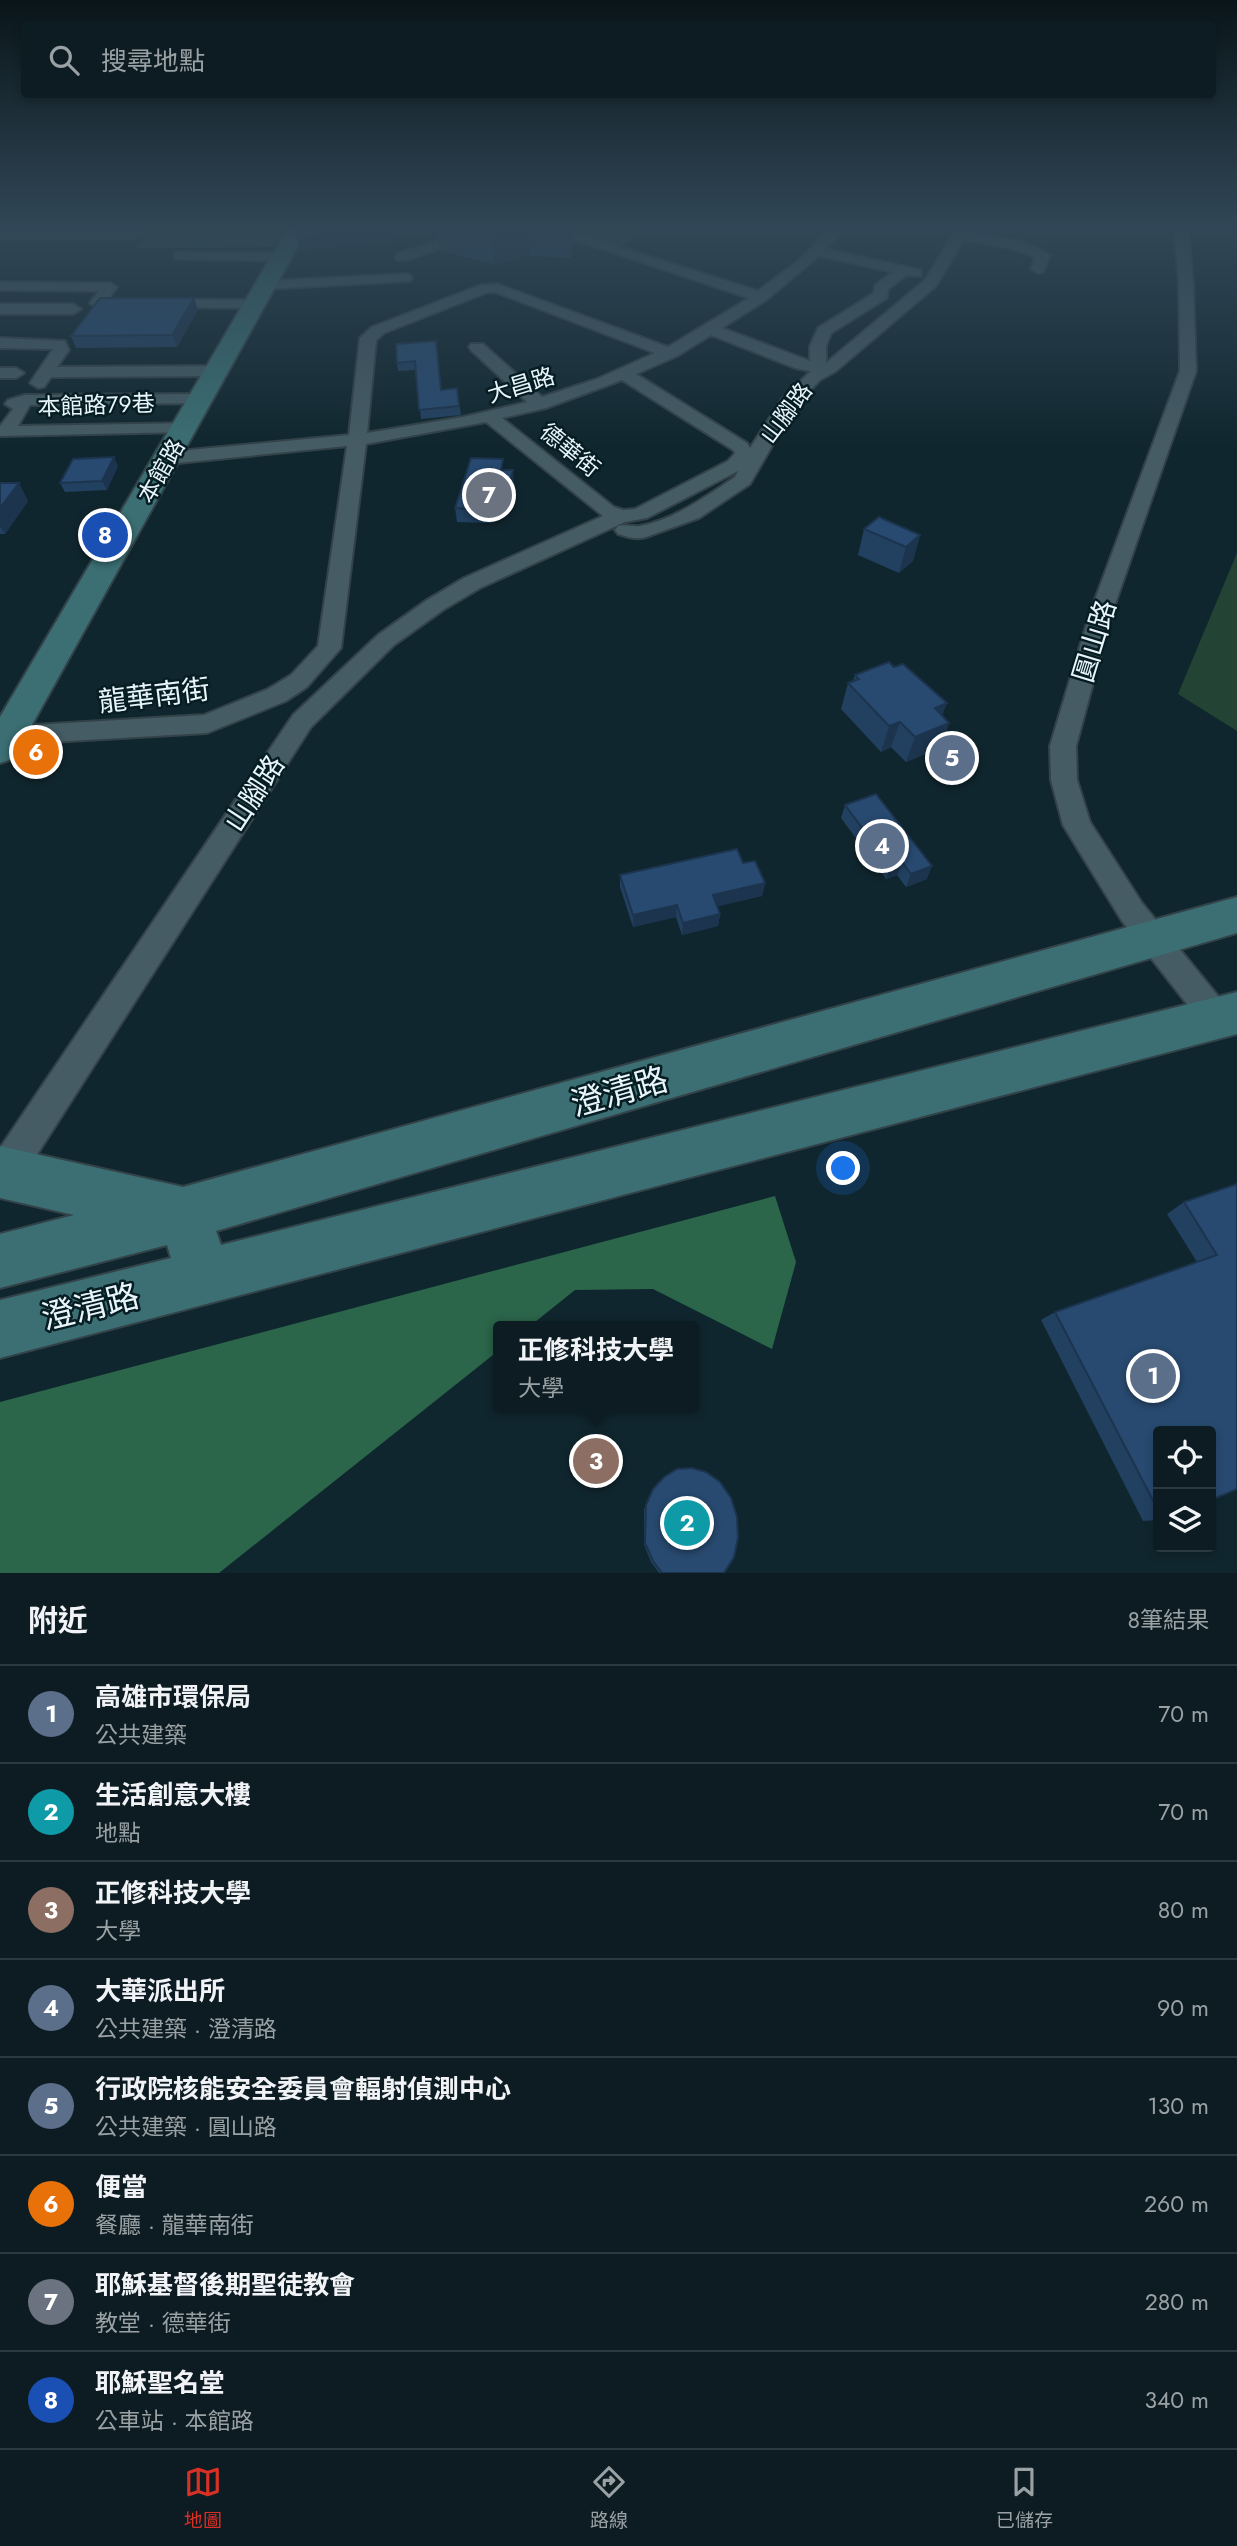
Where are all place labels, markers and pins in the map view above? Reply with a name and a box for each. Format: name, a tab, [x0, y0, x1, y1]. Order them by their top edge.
pin: 7	[466, 469, 512, 521]
pin: 8	[82, 509, 128, 561]
pin: 6	[13, 726, 59, 778]
pin: 5	[929, 732, 975, 784]
pin: 4	[859, 820, 905, 872]
pin: 1	[1130, 1350, 1176, 1402]
pin: 3	[573, 1435, 619, 1487]
pin: 2	[664, 1497, 710, 1549]

